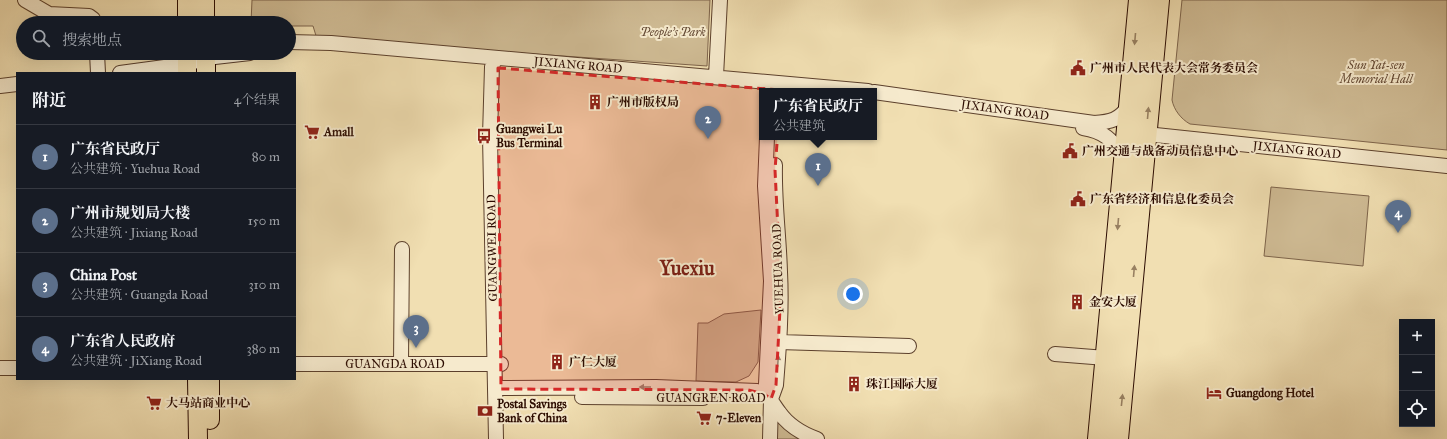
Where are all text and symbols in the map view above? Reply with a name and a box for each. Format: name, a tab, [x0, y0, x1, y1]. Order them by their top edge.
search box	[16, 16, 296, 60]
park label: People's Park	[641, 25, 706, 40]
icon: search	[30, 27, 52, 49]
text: 搜索地点	[62, 31, 122, 49]
one-way arrow	[1132, 33, 1139, 45]
street label: JIXIANG ROAD	[531, 54, 623, 77]
park label: Sun Yat-sen Memorial Hall	[1339, 58, 1414, 86]
public building icon: 广州市人民代表大会常务委员会	[1069, 59, 1087, 77]
place label: 广州市人民代表大会常务委员会	[1090, 61, 1258, 75]
popup	[759, 88, 877, 140]
text: 附近	[32, 90, 66, 111]
text: 4个结果	[234, 92, 280, 108]
building icon: 广州市版权局	[586, 93, 604, 111]
place label: 广州市版权局	[607, 95, 679, 109]
text: 广东省民政厅	[773, 97, 863, 115]
street label: JIXIANG ROAD	[958, 97, 1050, 124]
pin: 2	[695, 106, 721, 139]
one-way arrow	[1145, 107, 1152, 119]
text: 公共建筑	[773, 118, 825, 134]
place label: Guangwei Lu Bus Terminal	[496, 122, 563, 150]
supermarket icon: Amall	[303, 123, 321, 141]
place label: Amall	[323, 125, 354, 139]
bus stop icon: Guangwei Lu Bus Terminal	[475, 127, 493, 145]
street label: JIXIANG ROAD	[1250, 138, 1342, 163]
text: 广东省民政厅	[70, 140, 160, 158]
public building icon: 广州交通与战备动员信息中心	[1061, 142, 1079, 160]
place label: 广州交通与战备动员信息中心	[1082, 144, 1238, 158]
text: 1	[42, 149, 48, 165]
text: 80 m	[252, 149, 280, 165]
pin: 1	[805, 153, 831, 186]
text: 公共建筑 · Yuehua Road	[70, 161, 200, 177]
public building icon: 广东省经济和信息化委员会	[1069, 190, 1087, 208]
place label: 广东省经济和信息化委员会	[1090, 192, 1234, 206]
street label: GUANGWEI ROAD	[484, 194, 500, 302]
pin: 4	[1385, 200, 1411, 233]
text: 广州市规划局大楼	[70, 204, 190, 222]
text: 2	[42, 213, 48, 229]
text: 150 m	[248, 213, 280, 229]
one-way arrow	[1115, 218, 1122, 230]
street label: YUEHUA ROAD	[769, 223, 787, 315]
text: 公共建筑 · Jixiang Road	[70, 225, 198, 241]
district label: Yuexiu	[658, 256, 715, 280]
one-way arrow	[1131, 265, 1138, 277]
text: China Post	[70, 266, 137, 284]
text: 3	[42, 277, 48, 293]
text: 310 m	[248, 277, 280, 293]
your location	[843, 284, 863, 304]
text: 公共建筑 · Guangda Road	[70, 287, 208, 303]
building icon: 金安大厦	[1068, 293, 1086, 311]
place label: 金安大厦	[1089, 295, 1137, 309]
pin: 3	[403, 315, 429, 348]
map controls	[1399, 319, 1435, 427]
button: +	[1399, 319, 1435, 355]
text: 广东省人民政府	[70, 332, 175, 350]
text: 4	[41, 341, 49, 357]
text: 380 m	[247, 341, 280, 357]
text: 公共建筑 · JiXiang Road	[70, 353, 202, 369]
building icon: 广仁大厦	[548, 353, 566, 371]
place label: 广仁大厦	[569, 355, 617, 369]
one-way arrow	[774, 355, 781, 367]
button: −	[1399, 355, 1435, 391]
street label: GUANGDA ROAD	[345, 357, 445, 371]
building icon: 珠江国际大厦	[845, 375, 863, 393]
place label: 珠江国际大厦	[866, 377, 938, 391]
one-way arrow	[638, 384, 651, 390]
hotel icon: Guangdong Hotel	[1205, 384, 1223, 402]
place label: Guangdong Hotel	[1226, 386, 1315, 401]
street label: GUANGREN ROAD	[656, 391, 766, 405]
button: locate	[1399, 391, 1435, 427]
supermarket icon: 大马站商业中心	[145, 394, 163, 412]
one-way arrow	[1119, 394, 1125, 406]
place label: 大马站商业中心	[166, 396, 250, 410]
place label: Postal Savings Bank of China	[497, 397, 568, 425]
bank icon: Postal Savings Bank of China	[476, 402, 494, 420]
supermarket icon: 7-Eleven	[695, 409, 713, 427]
place label: 7-Eleven	[716, 411, 762, 425]

